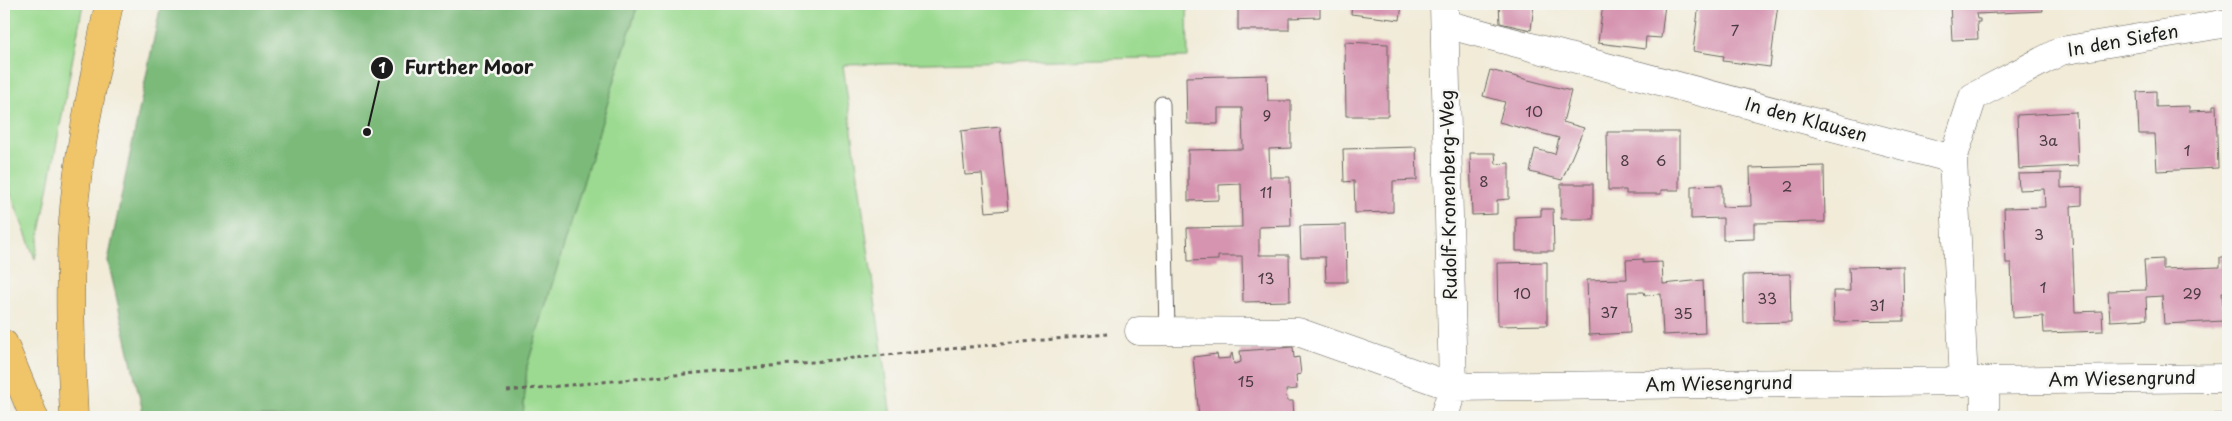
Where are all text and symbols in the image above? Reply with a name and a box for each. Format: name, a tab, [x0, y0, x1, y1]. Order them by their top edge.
street label: In den Siefen	[2065, 16, 2180, 63]
house number: 7	[1731, 18, 1740, 41]
callout: Further Moor	[369, 51, 544, 85]
text: Further Moor	[404, 52, 534, 80]
text: 1	[378, 55, 386, 78]
street label: In den Klausen	[1742, 89, 1871, 148]
street label: Rudolf-Kronenberg-Weg	[1432, 90, 1463, 300]
house number: 10	[1525, 99, 1543, 122]
house number: 9	[1263, 103, 1271, 126]
house number: 3a	[2038, 128, 2058, 151]
house number: 1	[2184, 138, 2190, 161]
house number: 8	[1620, 148, 1630, 171]
house number: 6	[1656, 148, 1666, 171]
house number: 8	[1479, 169, 1489, 192]
house number: 2	[1782, 174, 1792, 197]
house number: 11	[1260, 180, 1272, 203]
house number: 3	[2034, 222, 2044, 245]
house number: 13	[1258, 266, 1274, 289]
house number: 1	[2040, 275, 2046, 298]
house number: 10	[1513, 281, 1531, 304]
house number: 29	[2182, 281, 2202, 304]
house number: 33	[1757, 286, 1777, 309]
house number: 31	[1869, 293, 1885, 316]
house number: 37	[1600, 300, 1618, 323]
house number: 35	[1673, 301, 1693, 324]
street label: Am Wiesengrund	[2048, 363, 2196, 392]
street label: Am Wiesengrund	[1645, 368, 1793, 397]
house number: 15	[1238, 369, 1254, 392]

